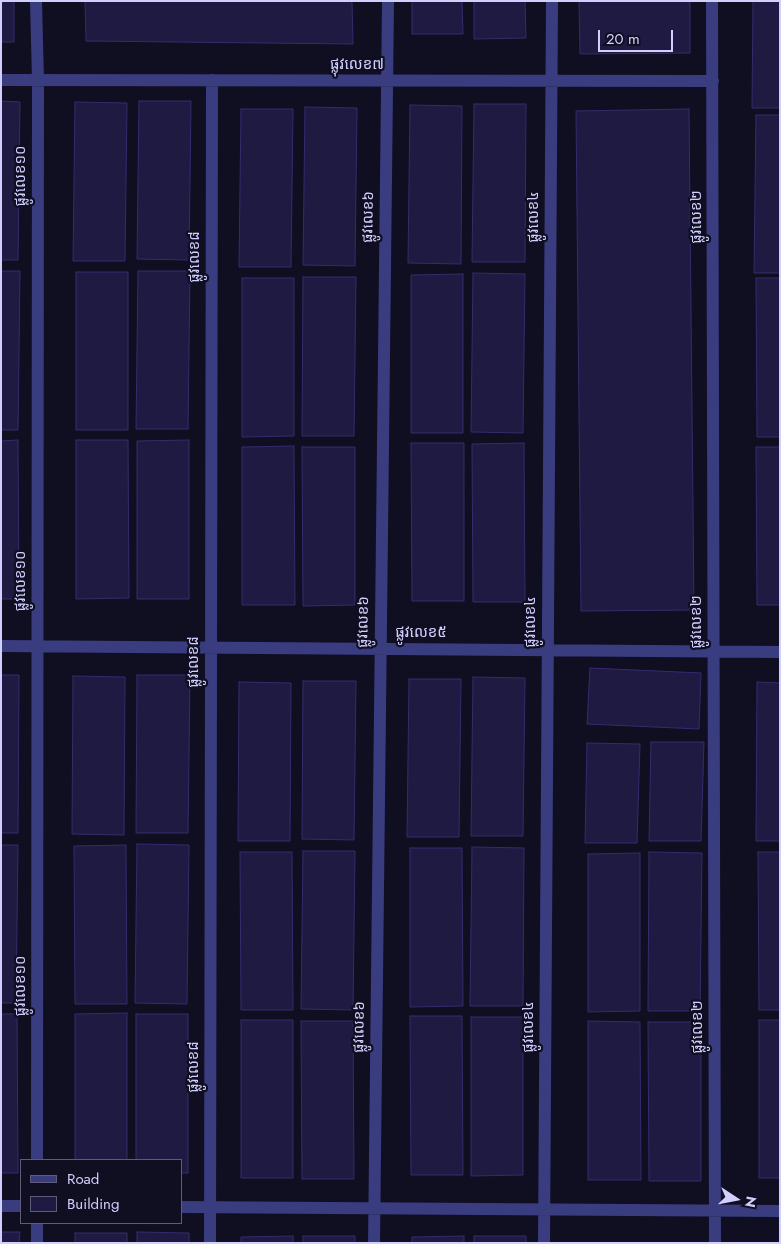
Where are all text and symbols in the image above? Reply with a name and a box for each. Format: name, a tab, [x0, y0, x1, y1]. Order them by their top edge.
scale bar	[601, 20, 676, 52]
text: 20 m	[606, 28, 640, 50]
street label: ផ្លុវលេខ៧	[330, 56, 384, 74]
street label: ផ្លូវលេខ១០	[12, 145, 30, 207]
street label: ផ្លូវលេខ២	[688, 190, 706, 244]
street label: ផ្លូវលេខ៦	[360, 191, 378, 243]
street label: ផ្លូវលេខ៤	[525, 191, 543, 243]
street label: ផ្លូវលេខ៨	[186, 231, 204, 283]
street label: ផ្លូវលេខ១០	[12, 550, 30, 612]
street label: ផ្លូវលេខ២	[688, 595, 706, 649]
street label: ផ្លូវលេខ៦	[355, 596, 373, 648]
street label: ផ្លូវលេខ៤	[522, 596, 540, 648]
street label: ផ្លូវលេខ៥	[395, 624, 447, 642]
street label: ផ្លូវលេខ៨	[185, 636, 203, 688]
street label: ផ្លូវលេខ១០	[12, 955, 30, 1017]
street label: ផ្លូវលេខ២	[689, 1000, 707, 1054]
street label: ផ្លូវលេខ៦	[351, 1001, 369, 1053]
street label: ផ្លូវលេខ៤	[520, 1001, 538, 1053]
street label: ផ្លូវលេខ៨	[185, 1041, 203, 1093]
legend	[20, 1159, 182, 1224]
text: Road	[67, 1168, 99, 1190]
north arrow	[711, 1174, 761, 1224]
text: Building	[67, 1193, 119, 1215]
text: N	[740, 1194, 762, 1209]

